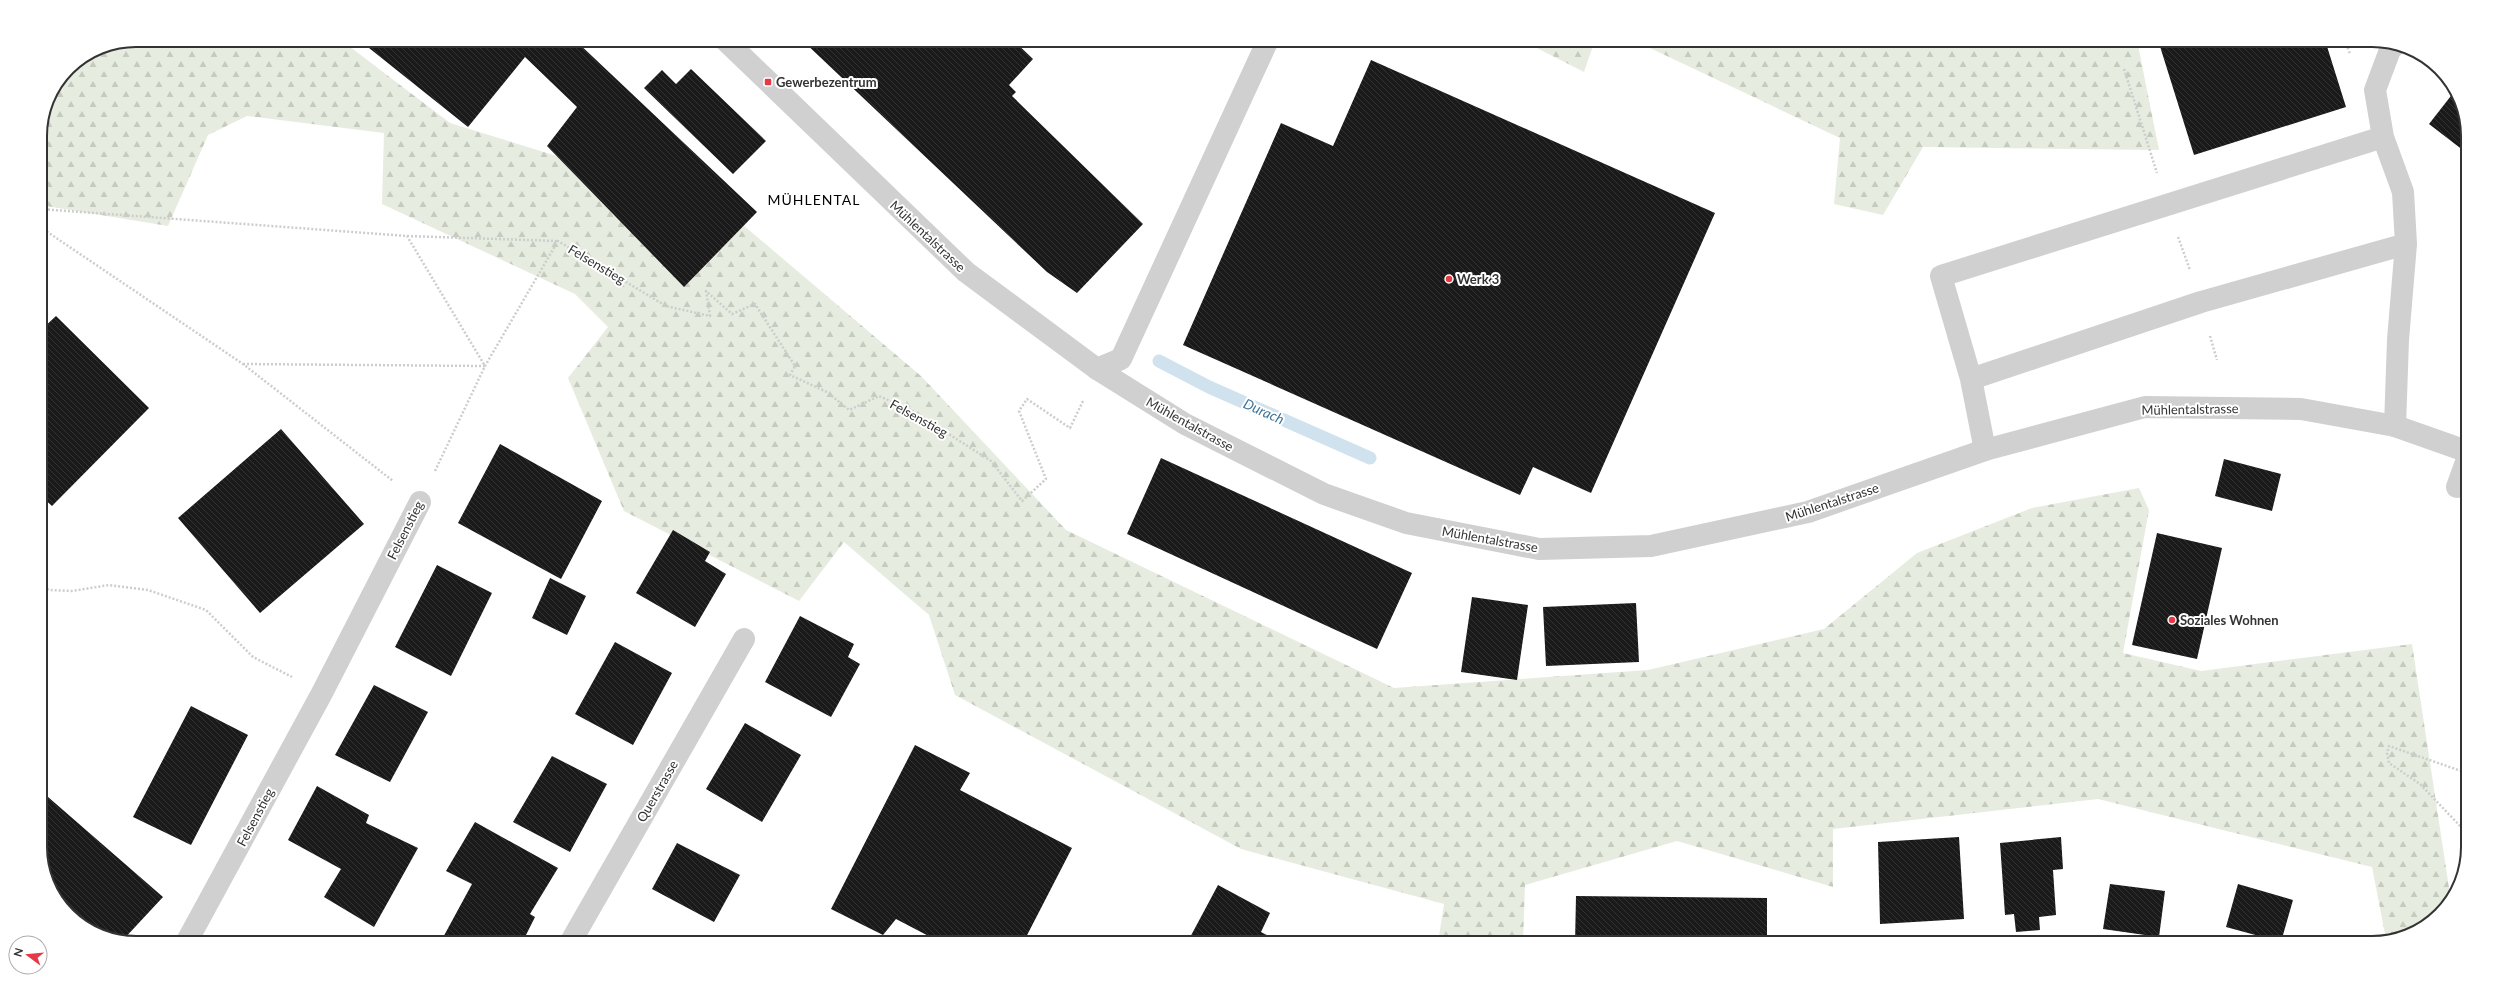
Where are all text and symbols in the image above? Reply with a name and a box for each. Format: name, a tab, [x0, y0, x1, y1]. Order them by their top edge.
place label: Gewerbezentrum	[776, 74, 877, 90]
marker: Gewerbezentrum	[763, 77, 773, 87]
district label: MÜHLENTAL	[768, 191, 860, 208]
street label: Mühlentalstrasse	[887, 197, 969, 275]
street label: Felsenstieg	[566, 241, 629, 287]
place label: Werk 3	[1457, 271, 1499, 287]
marker: Werk 3	[1444, 274, 1454, 284]
street label: Mühlentalstrasse	[1144, 393, 1237, 455]
water label: Durach	[1241, 395, 1287, 427]
street label: Felsenstieg	[887, 396, 951, 441]
street label: Mühlentalstrasse	[2141, 400, 2239, 418]
street label: Mühlentalstrasse	[1783, 479, 1881, 525]
street label: Felsenstieg	[383, 498, 427, 562]
street label: Mühlentalstrasse	[1441, 523, 1539, 555]
place label: Soziales Wohnen	[2180, 612, 2279, 628]
marker: Soziales Wohnen	[2167, 615, 2177, 625]
street label: Querstrasse	[633, 757, 681, 825]
street label: Felsenstieg	[233, 785, 277, 849]
north arrow	[8, 935, 48, 975]
text: N	[10, 946, 25, 958]

